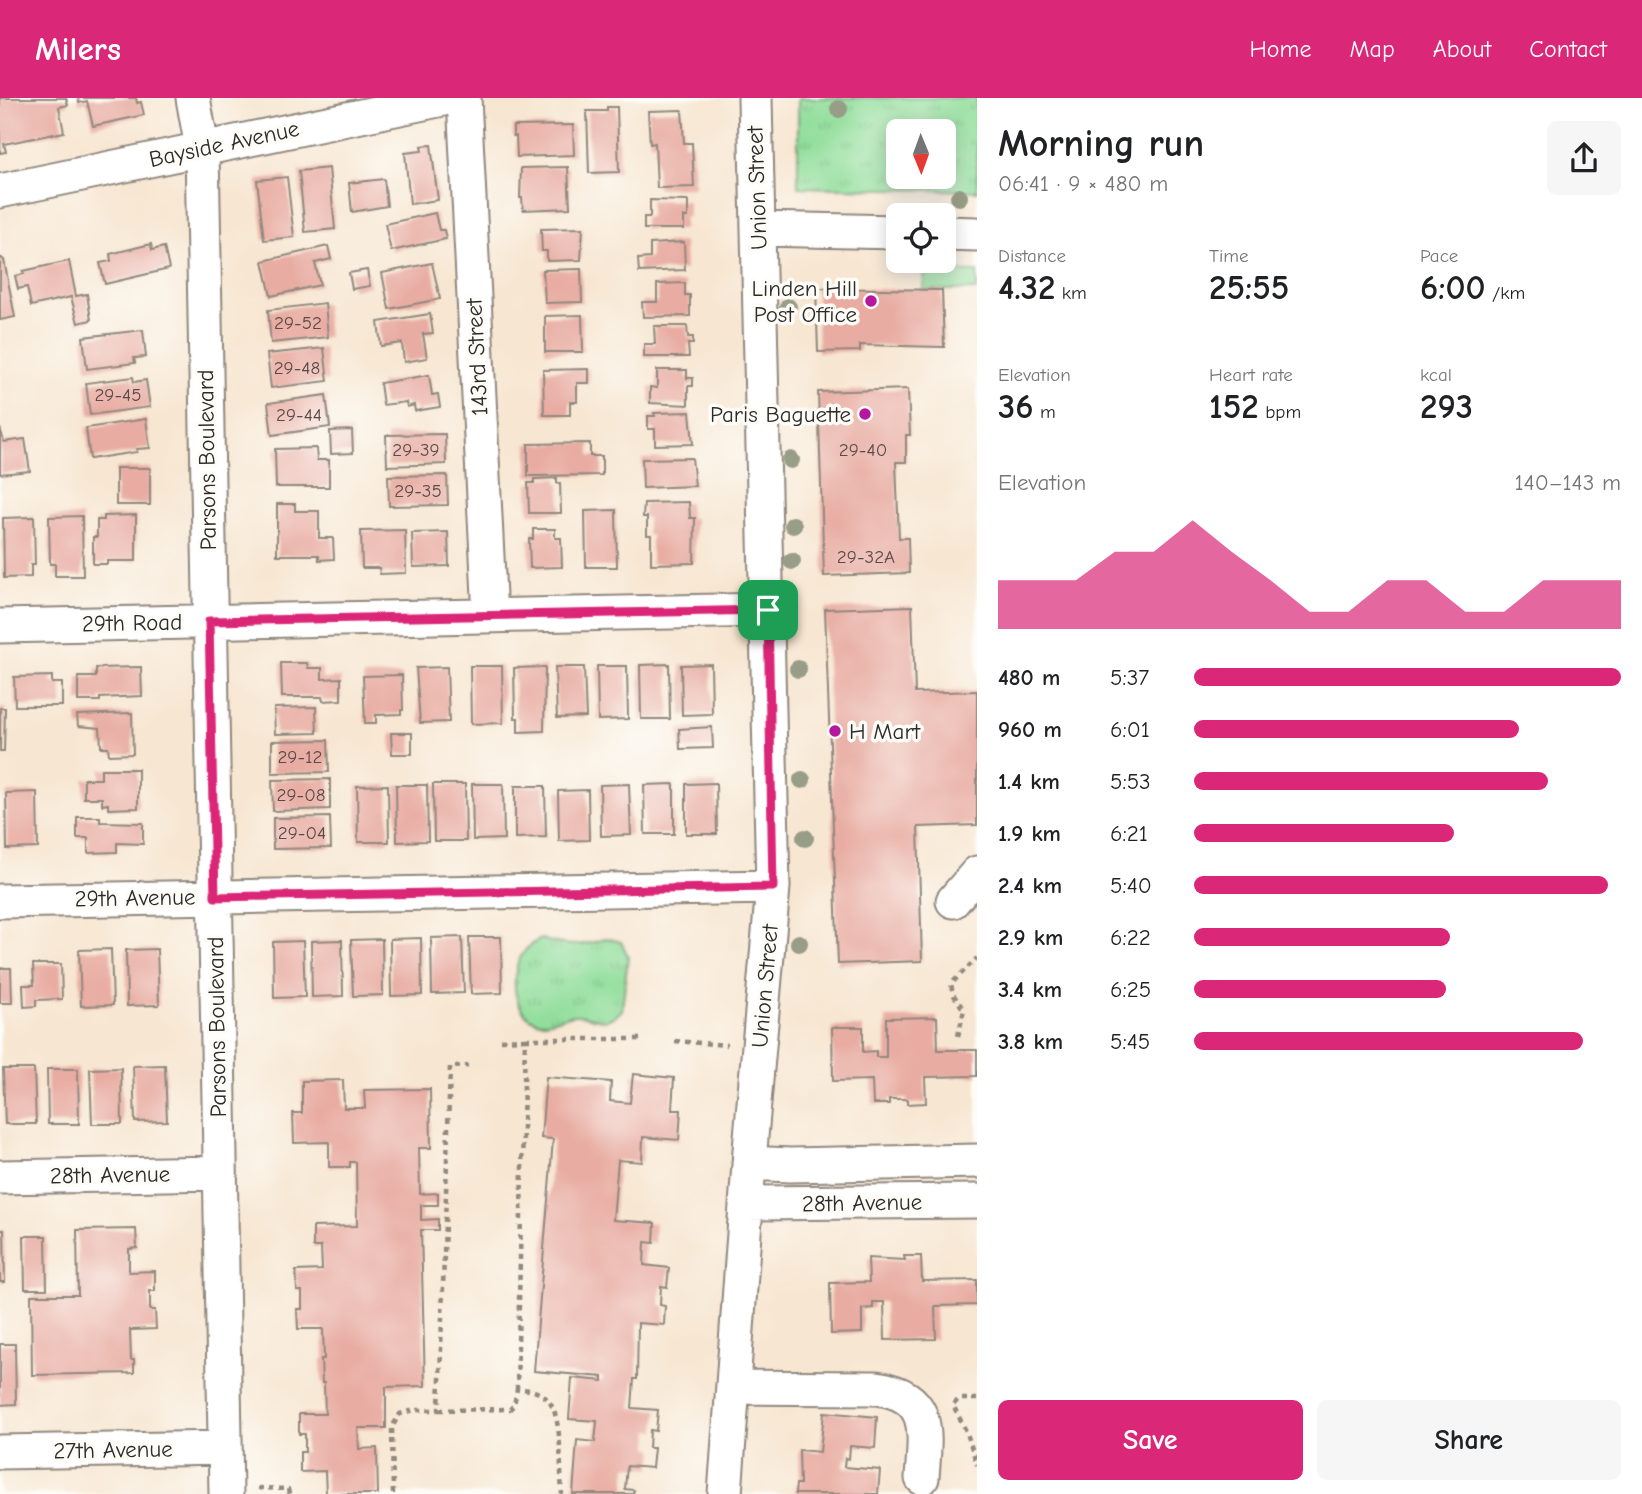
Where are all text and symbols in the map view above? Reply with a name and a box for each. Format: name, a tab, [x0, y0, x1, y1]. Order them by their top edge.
text: Milers	[35, 30, 121, 68]
text: Home	[1250, 35, 1311, 63]
text: Map	[1349, 35, 1395, 63]
text: About	[1433, 35, 1491, 63]
text: Contact	[1529, 35, 1607, 63]
street label: Bayside Avenue	[147, 115, 301, 173]
north arrow	[886, 119, 956, 189]
map controls	[886, 119, 956, 273]
button: share	[1547, 121, 1621, 195]
text: Morning run	[998, 122, 1204, 166]
street label: Union Street	[741, 124, 773, 250]
text: 06:41 · 9 × 480 m	[998, 170, 1168, 197]
button: locate	[886, 203, 956, 273]
text: Distance	[998, 245, 1066, 267]
text: Time	[1209, 245, 1248, 267]
text: Pace	[1420, 245, 1458, 267]
text: 4.32	[998, 267, 1055, 308]
text: 25:55	[1209, 267, 1289, 308]
text: 6:00	[1420, 267, 1486, 308]
place label: Linden Hill Post Office	[752, 275, 857, 328]
text: km	[1055, 282, 1087, 304]
text: /km	[1486, 282, 1525, 304]
marker: Linden Hill Post Office	[863, 293, 879, 309]
street label: 143rd Street	[460, 296, 494, 417]
house number: 29-52	[274, 312, 322, 334]
house number: 29-48	[274, 357, 320, 379]
text: Elevation	[998, 364, 1071, 386]
text: Heart rate	[1209, 364, 1293, 386]
text: kcal	[1420, 364, 1452, 386]
street label: Parsons Boulevard	[192, 369, 222, 551]
house number: 29-45	[94, 384, 142, 406]
text: 36	[998, 386, 1034, 427]
text: 152	[1209, 386, 1259, 427]
text: 293	[1420, 386, 1473, 427]
place label: Paris Baguette	[710, 401, 851, 428]
text: m	[1034, 401, 1056, 423]
text: bpm	[1259, 401, 1301, 423]
house number: 29-44	[276, 404, 322, 426]
marker: Paris Baguette	[857, 406, 873, 422]
house number: 29-39	[392, 439, 440, 461]
house number: 29-40	[839, 439, 887, 461]
text: Elevation	[998, 469, 1086, 496]
text: 140–143 m	[1514, 469, 1621, 496]
house number: 29-35	[394, 480, 442, 502]
house number: 29-32A	[837, 546, 895, 568]
pin	[738, 580, 798, 640]
icon: arrive	[749, 591, 787, 629]
street label: 29th Road	[82, 609, 182, 637]
text: 480 m	[998, 664, 1060, 691]
text: 5:37	[1110, 664, 1149, 691]
text: 960 m	[998, 716, 1062, 743]
text: 6:01	[1110, 716, 1150, 743]
place label: H Mart	[849, 718, 922, 745]
marker: H Mart	[827, 723, 843, 739]
house number: 29-12	[277, 746, 323, 768]
text: 1.4 km	[998, 768, 1060, 795]
text: 5:53	[1110, 768, 1151, 795]
house number: 29-08	[276, 784, 326, 806]
text: 1.9 km	[998, 820, 1061, 847]
text: 6:21	[1110, 820, 1148, 847]
house number: 29-04	[278, 822, 326, 844]
text: 2.4 km	[998, 872, 1062, 899]
text: 5:40	[1110, 872, 1152, 899]
street label: 29th Avenue	[74, 883, 196, 913]
street label: Union Street	[746, 922, 784, 1049]
text: 2.9 km	[998, 924, 1063, 951]
text: 6:22	[1110, 924, 1151, 951]
street label: Parsons Boulevard	[202, 936, 232, 1118]
text: 3.4 km	[998, 976, 1062, 1003]
text: 6:25	[1110, 976, 1151, 1003]
text: 3.8 km	[998, 1028, 1063, 1055]
text: 5:45	[1110, 1028, 1150, 1055]
street label: 28th Avenue	[50, 1160, 170, 1190]
street label: 28th Avenue	[802, 1188, 922, 1218]
button: Save	[998, 1400, 1303, 1480]
button: Share	[1317, 1400, 1621, 1480]
street label: 27th Avenue	[53, 1435, 173, 1465]

